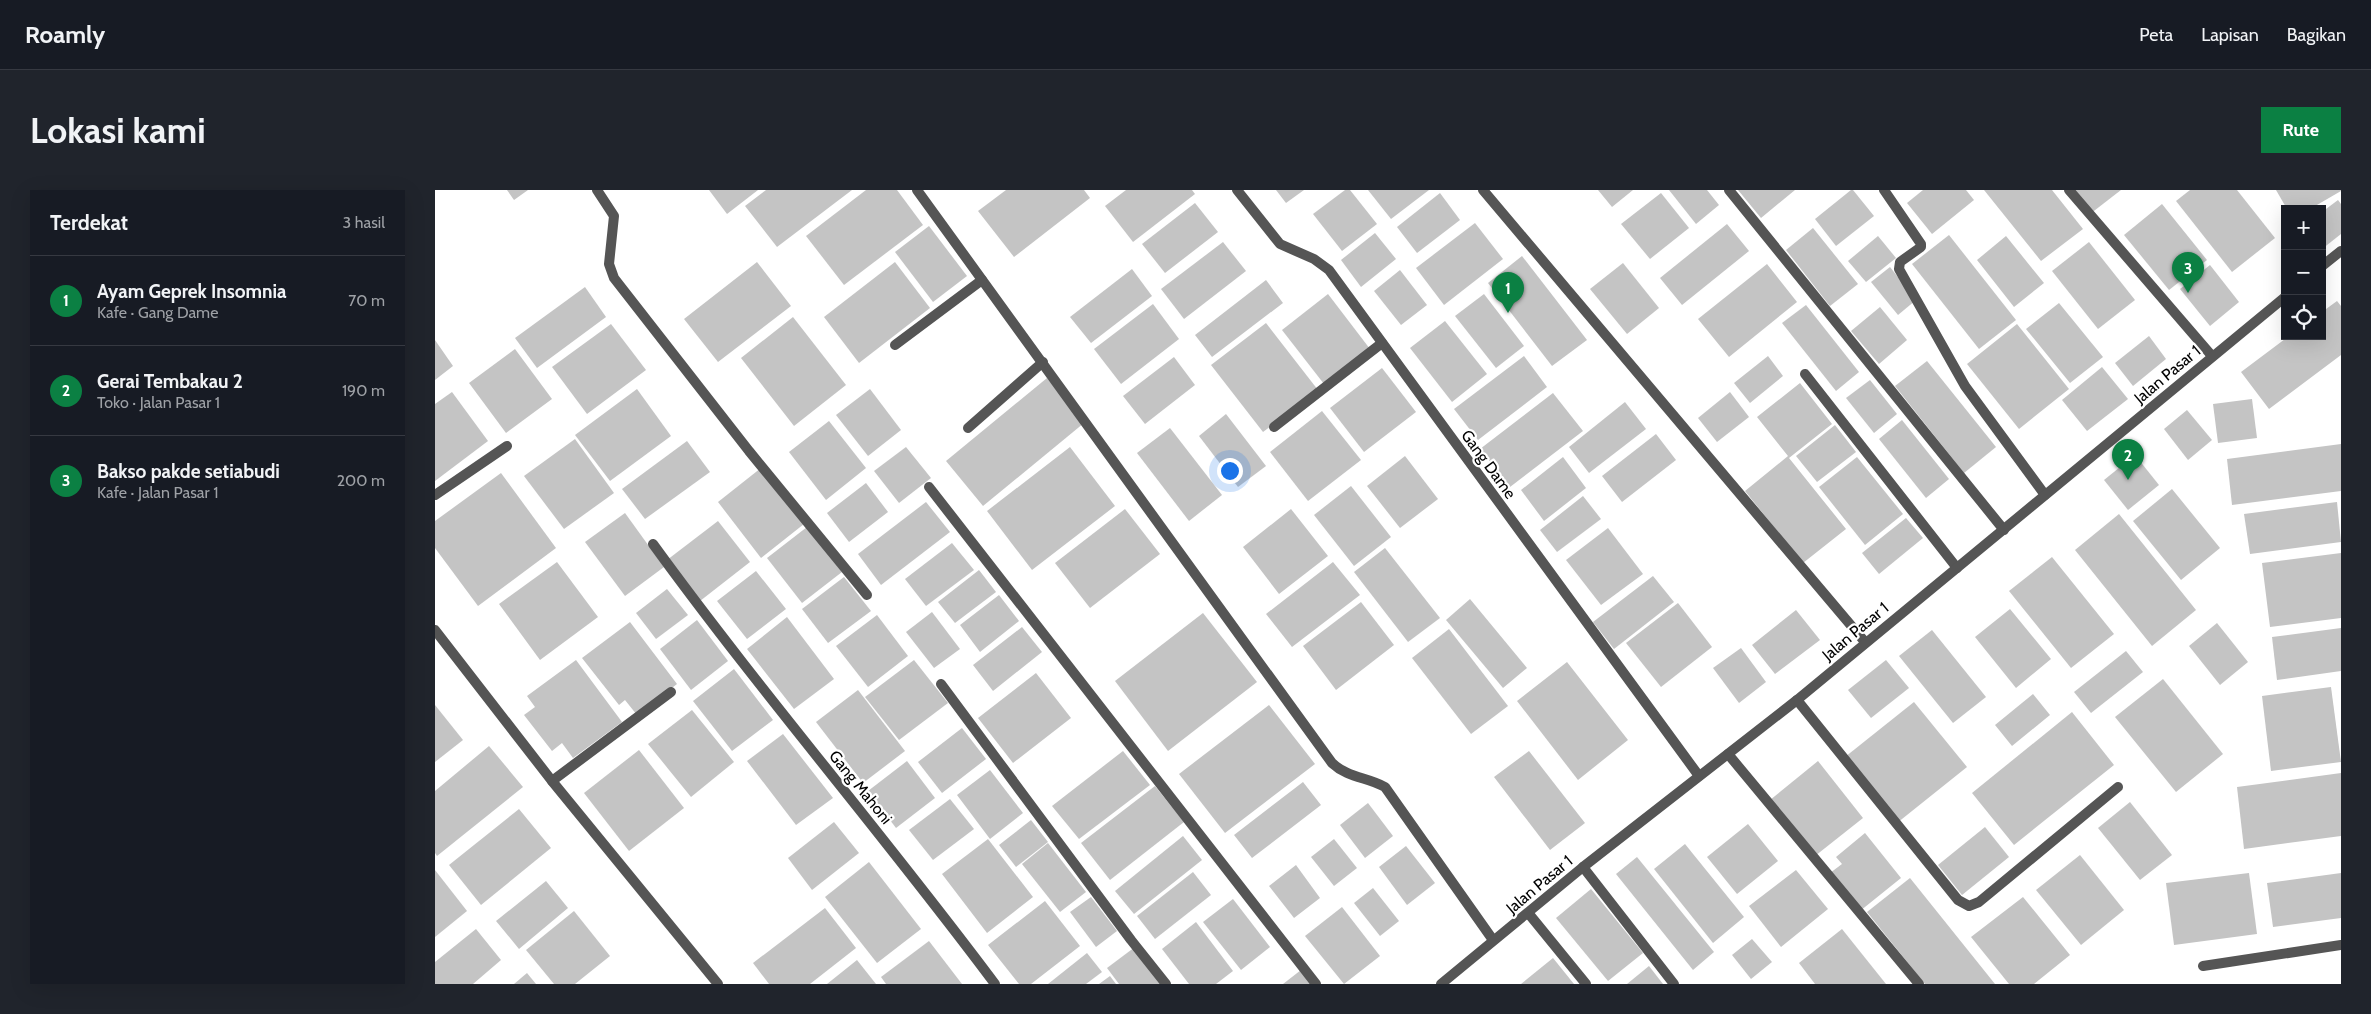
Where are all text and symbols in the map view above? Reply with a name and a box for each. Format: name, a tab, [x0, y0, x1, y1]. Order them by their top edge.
text: Roamly	[25, 20, 105, 49]
text: Peta	[2139, 24, 2173, 46]
text: Lapisan	[2201, 24, 2259, 46]
text: Bagikan	[2287, 24, 2346, 46]
button: Rute	[2261, 107, 2341, 153]
text: Lokasi kami	[30, 109, 206, 152]
map controls	[2281, 205, 2326, 340]
button: +	[2281, 205, 2326, 250]
text: Terdekat	[50, 210, 128, 235]
text: 3 hasil	[343, 213, 385, 232]
button: −	[2281, 250, 2326, 295]
pin: 3	[2172, 252, 2204, 293]
pin: 1	[1492, 272, 1524, 313]
text: Ayam Geprek Insomnia	[97, 280, 287, 303]
text: 1	[63, 291, 69, 310]
text: 70 m	[348, 291, 385, 310]
button: locate	[2281, 295, 2326, 340]
text: Kafe · Gang Dame	[97, 303, 218, 322]
street label: Jalan Pasar 1	[2130, 341, 2204, 408]
text: Gerai Tembakau 2	[97, 370, 243, 393]
text: 2	[62, 381, 70, 400]
text: 190 m	[342, 381, 385, 400]
text: Toko · Jalan Pasar 1	[97, 393, 220, 412]
street label: Gang Dame	[1457, 426, 1520, 502]
pin: 2	[2112, 439, 2144, 480]
your location	[1217, 458, 1243, 484]
text: Bakso pakde setiabudi	[97, 460, 280, 483]
text: 3	[62, 471, 70, 490]
text: 200 m	[337, 471, 385, 490]
text: Kafe · Jalan Pasar 1	[97, 483, 218, 502]
street label: Jalan Pasar 1	[1818, 598, 1892, 665]
street label: Gang Mahoni	[825, 747, 896, 828]
street label: Jalan Pasar 1	[1502, 851, 1576, 918]

